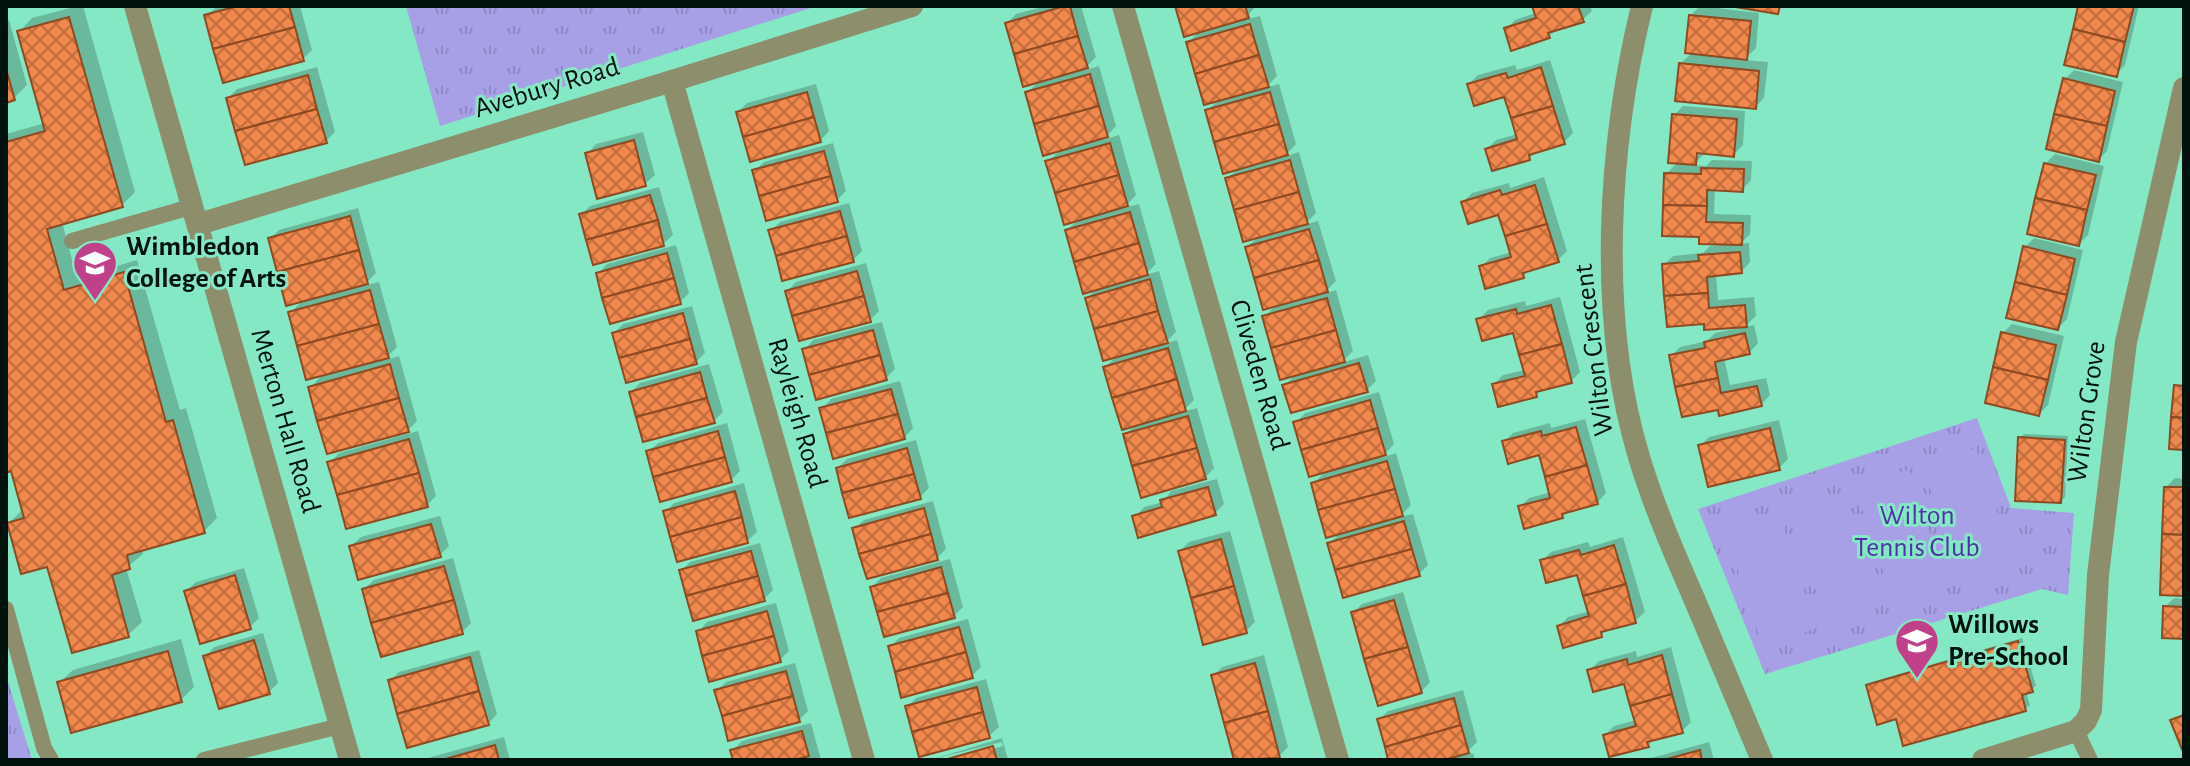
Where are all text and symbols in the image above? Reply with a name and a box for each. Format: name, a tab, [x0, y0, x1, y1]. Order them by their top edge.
street label: Avebury Road	[471, 53, 623, 123]
place label: Wimbledon College of Arts	[126, 233, 286, 293]
school or university icon: Wimbledon College of Arts	[71, 239, 119, 302]
street label: Wilton Crescent	[1570, 262, 1618, 438]
street label: Cliveden Road	[1224, 297, 1294, 453]
street label: Merton Hall Road	[245, 326, 325, 516]
street label: Rayleigh Road	[762, 335, 832, 491]
street label: Wilton Grove	[2063, 339, 2111, 485]
park label: Wilton Tennis Club	[1854, 502, 1980, 562]
place label: Willows Pre-School	[1948, 611, 2069, 671]
school or university icon: Willows Pre-School	[1893, 617, 1941, 680]

